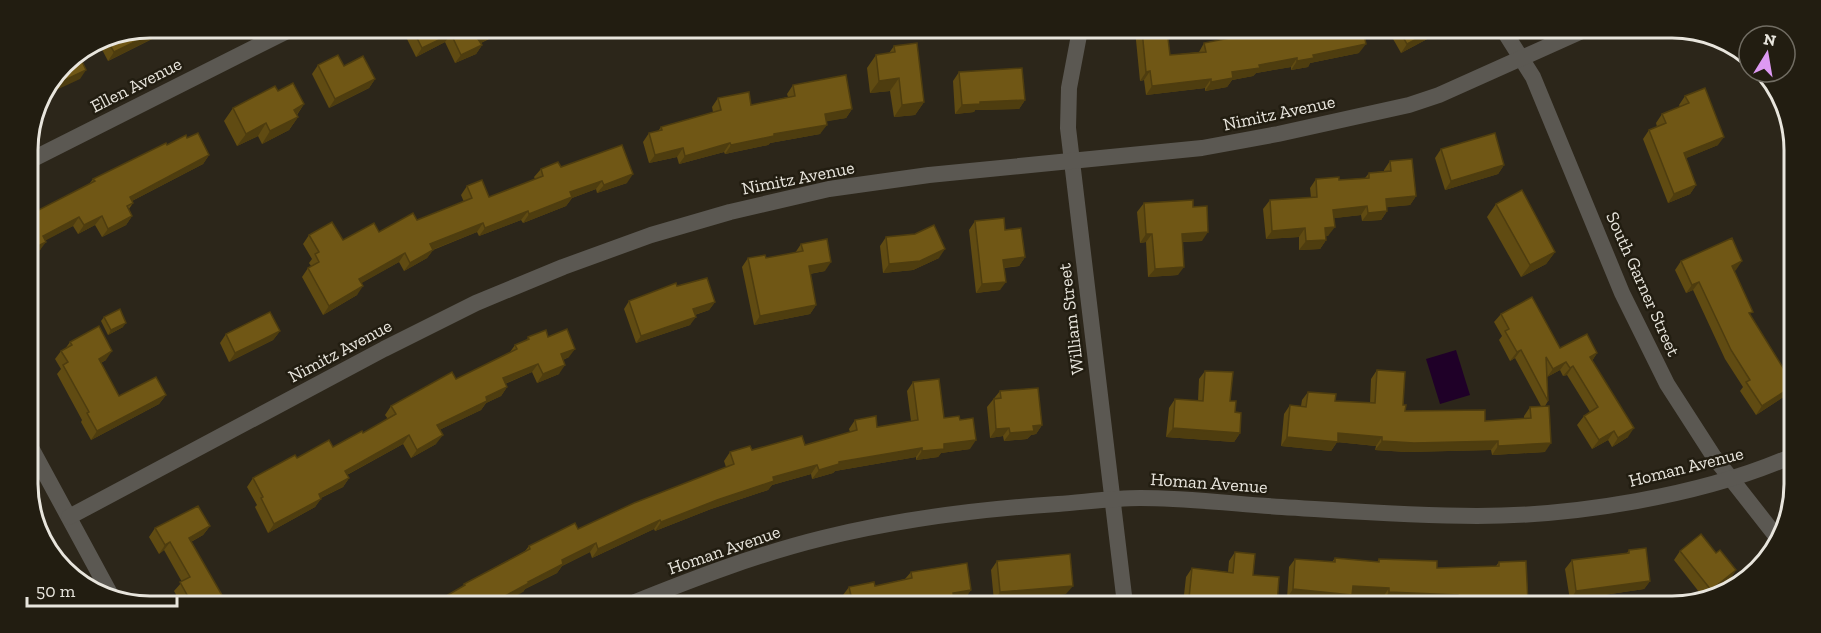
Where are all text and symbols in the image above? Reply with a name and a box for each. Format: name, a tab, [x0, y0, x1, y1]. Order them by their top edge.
north arrow	[1737, 24, 1797, 84]
text: N	[1762, 29, 1778, 50]
street label: Ellen Avenue	[87, 53, 185, 117]
street label: Nimitz Avenue	[1221, 90, 1337, 136]
street label: Nimitz Avenue	[740, 156, 856, 200]
street label: South Garner Street	[1601, 208, 1685, 360]
street label: William Street	[1053, 262, 1089, 376]
street label: Nimitz Avenue	[284, 314, 396, 388]
street label: Homan Avenue	[1626, 442, 1746, 492]
street label: Homan Avenue	[1150, 468, 1268, 498]
street label: Homan Avenue	[665, 520, 783, 580]
scale bar	[27, 570, 177, 608]
text: 50 m	[36, 580, 76, 602]

